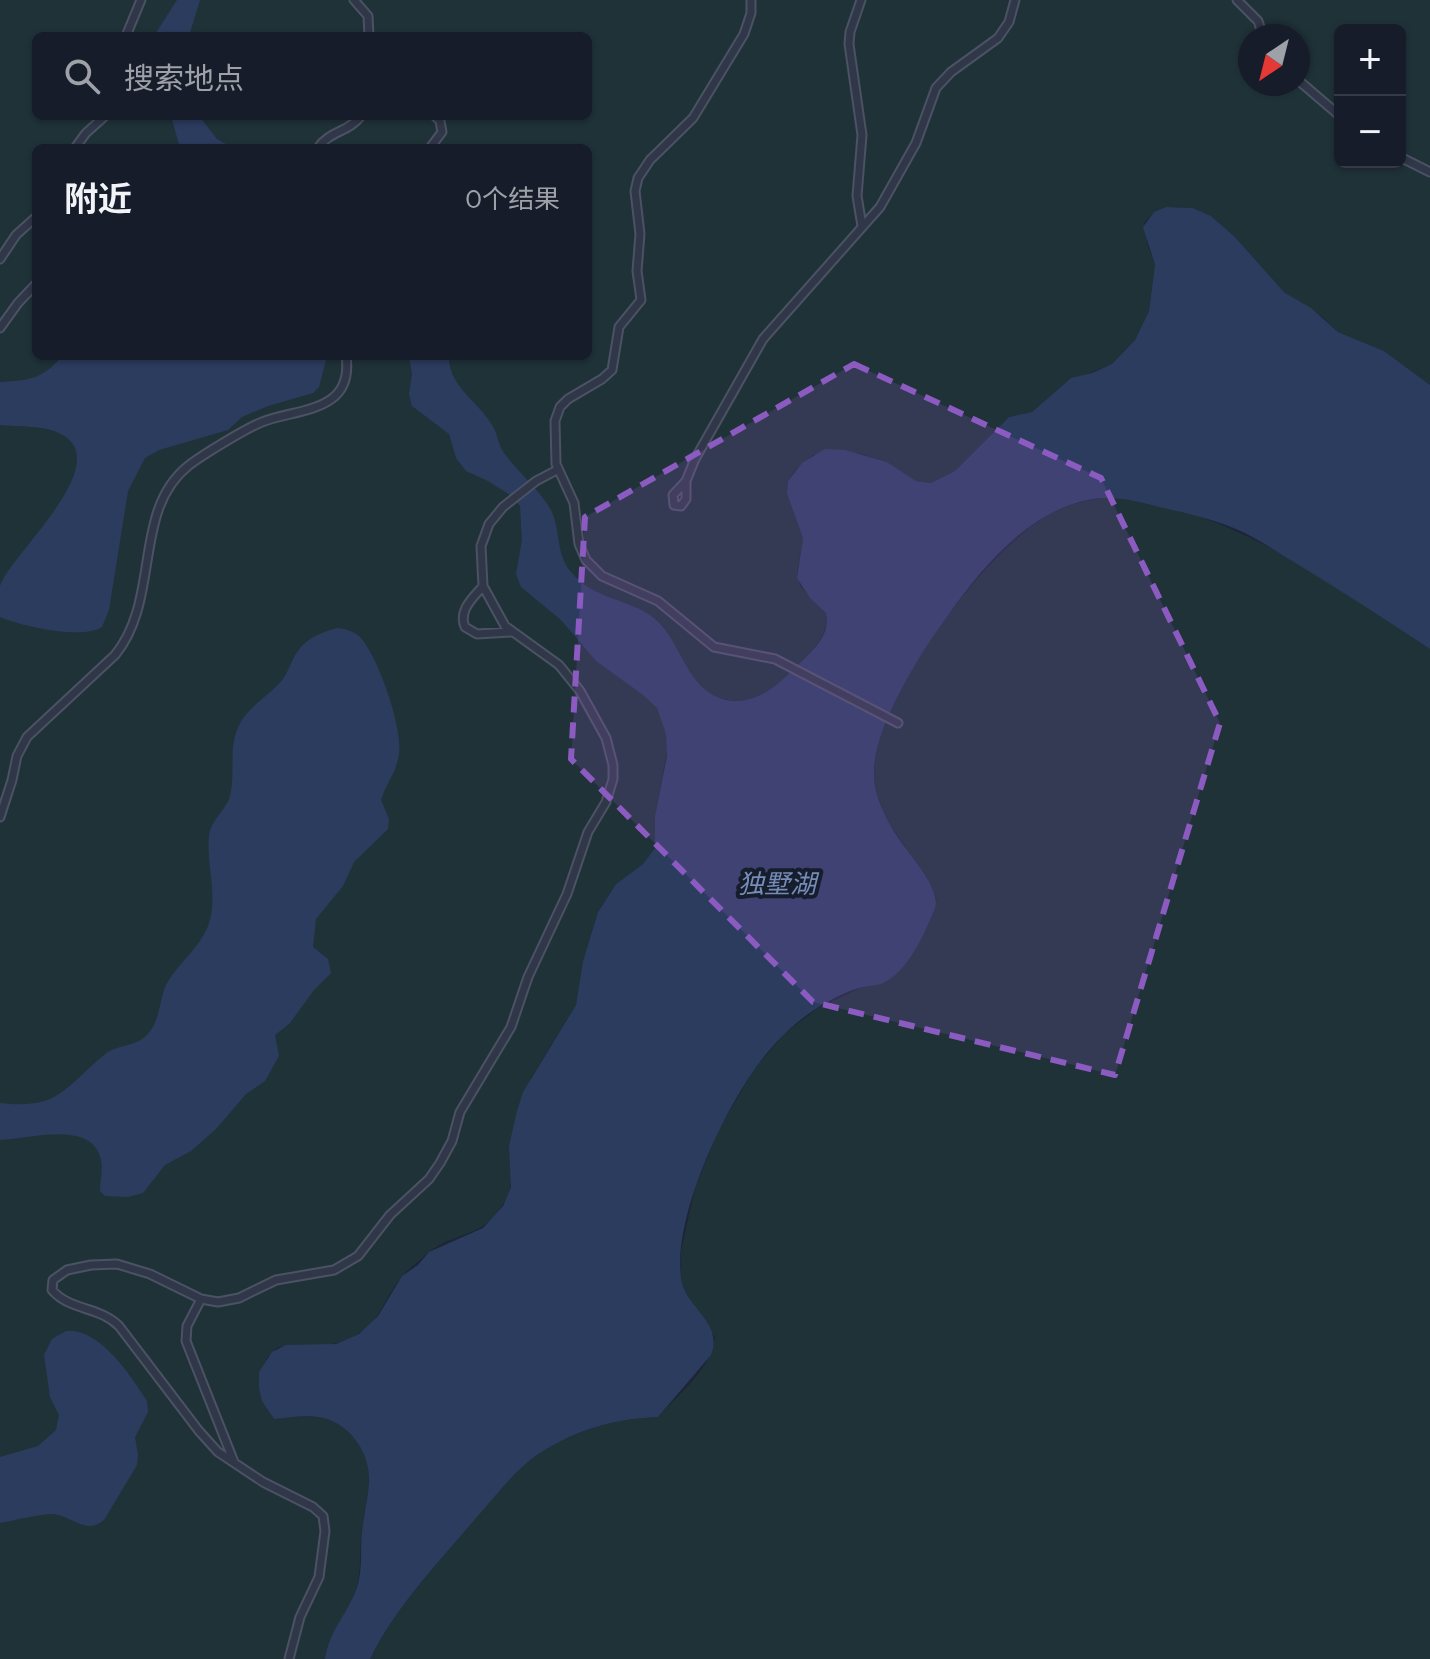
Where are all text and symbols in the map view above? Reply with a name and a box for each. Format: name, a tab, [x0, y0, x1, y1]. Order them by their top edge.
north arrow	[1238, 24, 1310, 96]
map controls	[1334, 24, 1406, 168]
button: +	[1334, 24, 1406, 96]
search box	[32, 32, 592, 120]
icon: search	[60, 54, 104, 98]
text: 搜索地点	[124, 60, 244, 97]
button: −	[1334, 96, 1406, 168]
text: 附近	[64, 179, 132, 220]
text: 0个结果	[465, 183, 560, 215]
water label: 独墅湖	[738, 868, 820, 900]

